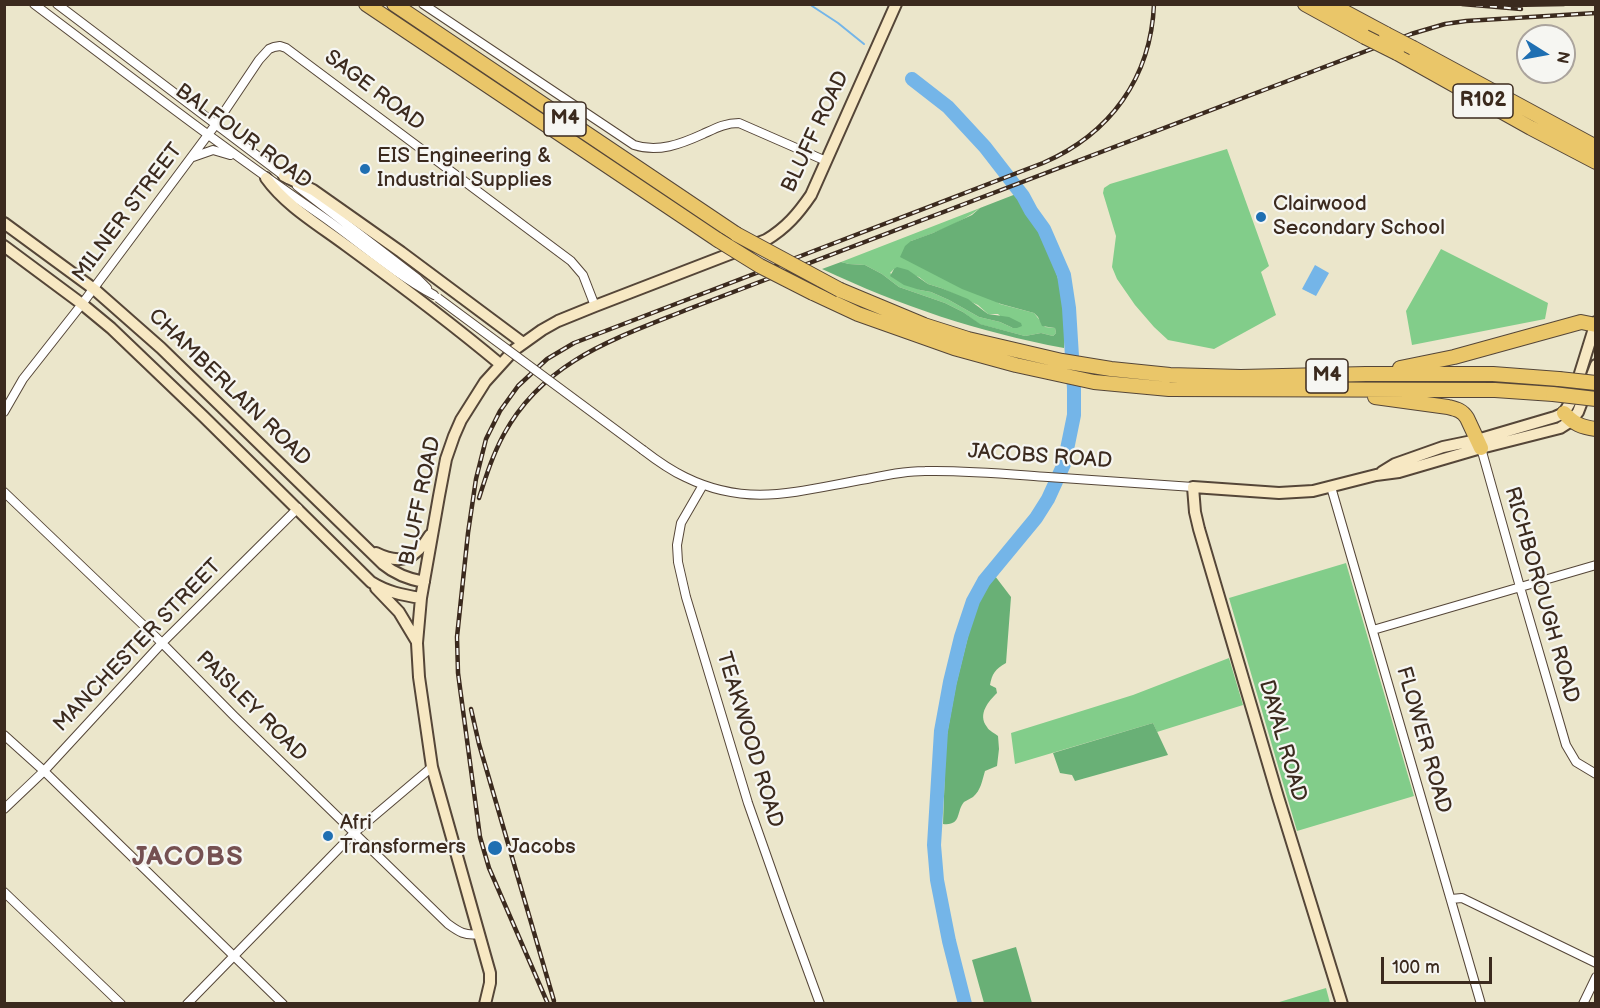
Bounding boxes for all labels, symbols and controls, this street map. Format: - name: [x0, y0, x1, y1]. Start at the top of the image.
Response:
- north arrow: [1516, 24, 1576, 84]
- street label: SAGE ROAD: [319, 45, 429, 137]
- text: N: [1552, 49, 1573, 65]
- street label: BLUFF ROAD: [777, 67, 855, 197]
- street label: BALFOUR ROAD: [170, 79, 316, 195]
- road number: R102: [1453, 84, 1513, 118]
- road number: M4: [544, 102, 586, 136]
- street label: MILNER STREET: [68, 139, 188, 287]
- place label: EIS Engineering & Industrial Supplies: [377, 144, 552, 194]
- marker: EIS Engineering & Industrial Supplies: [358, 162, 372, 176]
- place label: Clairwood Secondary School: [1273, 192, 1445, 242]
- marker: Clairwood Secondary School: [1254, 210, 1268, 224]
- street label: CHAMBERLAIN ROAD: [143, 304, 315, 472]
- road number: M4: [1306, 359, 1348, 393]
- street label: BLUFF ROAD: [395, 434, 447, 568]
- street label: JACOBS ROAD: [967, 439, 1113, 475]
- street label: RICHBOROUGH ROAD: [1498, 484, 1584, 706]
- street label: MANCHESTER STREET: [49, 554, 227, 738]
- street label: PAISLEY ROAD: [190, 646, 312, 768]
- street label: TEAKWOOD ROAD: [710, 649, 788, 831]
- street label: FLOWER ROAD: [1390, 664, 1456, 816]
- street label: DAYAL ROAD: [1253, 677, 1311, 805]
- place label: Afri Transformers: [340, 811, 466, 861]
- marker: Afri Transformers: [321, 829, 335, 843]
- place label: Jacobs: [508, 835, 576, 861]
- marker: Jacobs: [486, 839, 504, 857]
- district label: JACOBS: [132, 842, 244, 874]
- scale bar: [1384, 945, 1495, 983]
- text: 100 m: [1392, 957, 1440, 978]

